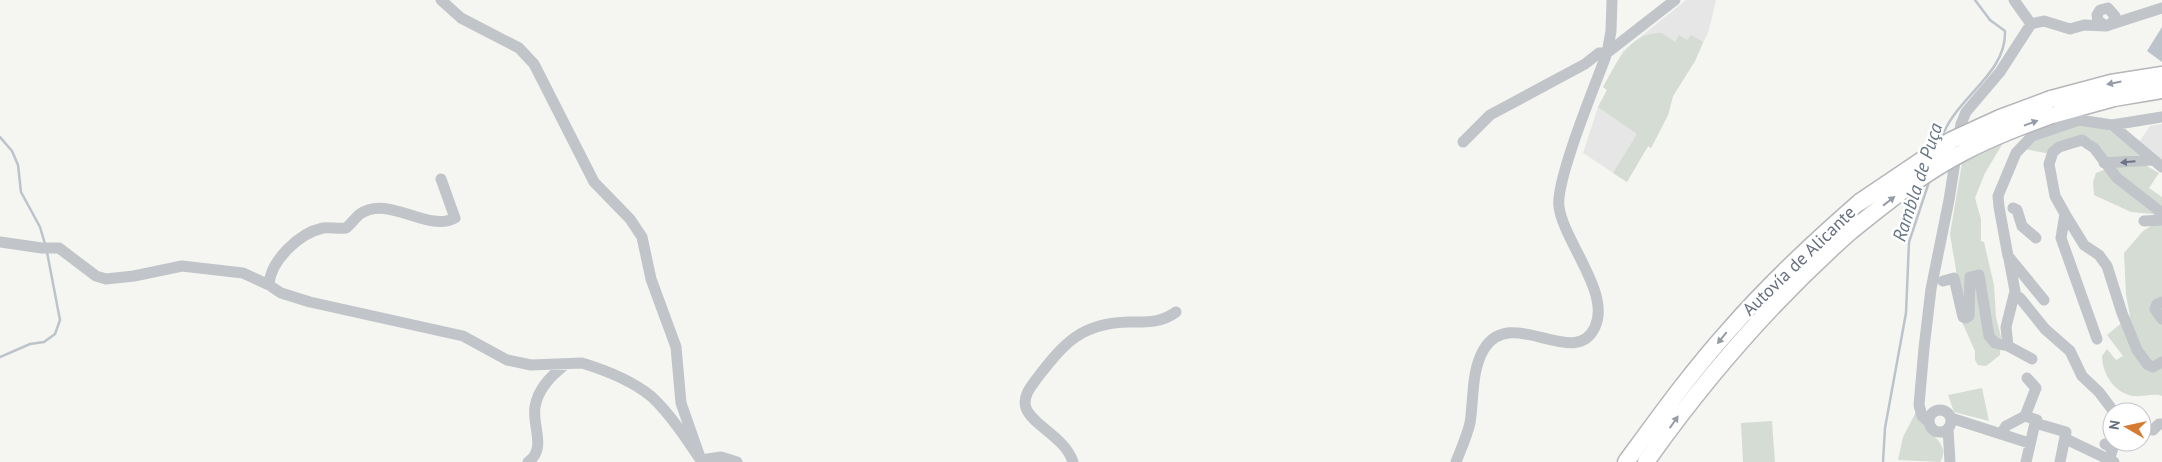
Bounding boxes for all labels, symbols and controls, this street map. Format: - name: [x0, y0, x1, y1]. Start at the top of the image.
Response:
- one-way arrow: [2106, 79, 2121, 87]
- water label: Rambla de Puça: [1887, 119, 1948, 244]
- one-way arrow: [2023, 119, 2038, 126]
- one-way arrow: [2120, 158, 2136, 166]
- one-way arrow: [1882, 195, 1895, 206]
- street label: Autovía de Alicante: [1737, 201, 1860, 320]
- one-way arrow: [1716, 331, 1728, 343]
- north arrow: [2102, 402, 2152, 452]
- one-way arrow: [1669, 415, 1679, 429]
- text: N: [2105, 419, 2124, 431]

